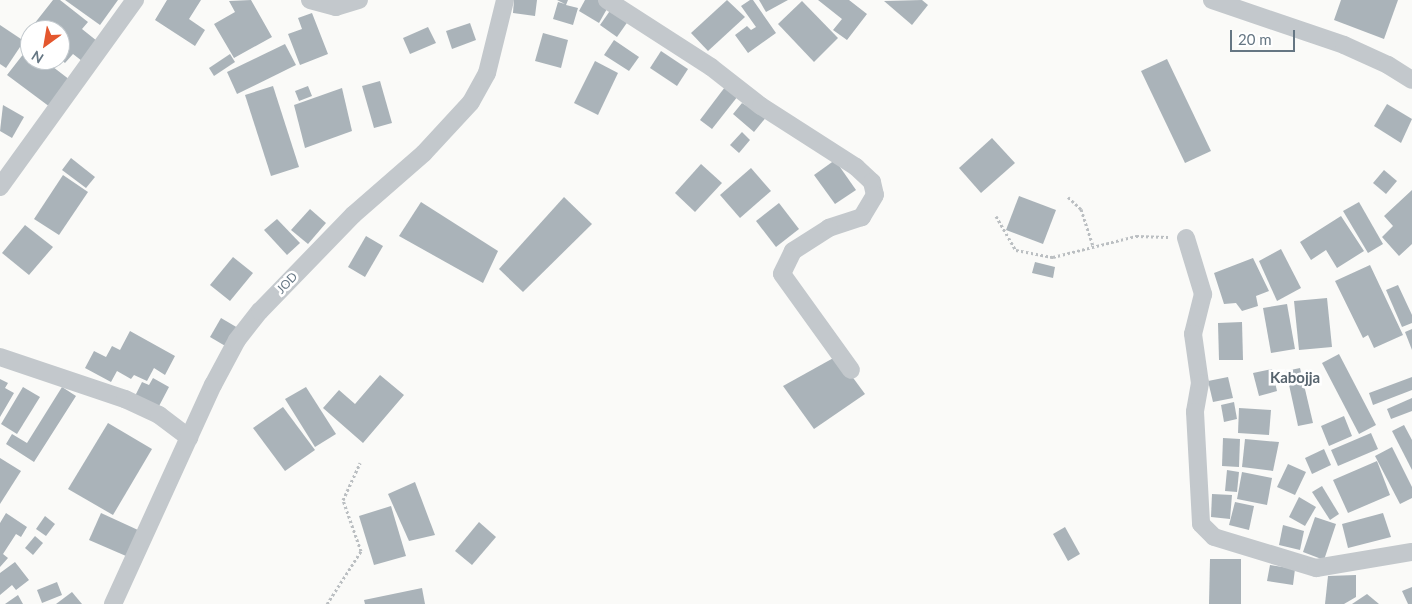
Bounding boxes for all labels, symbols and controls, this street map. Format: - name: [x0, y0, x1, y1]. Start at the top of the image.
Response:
- north arrow: [20, 20, 70, 70]
- scale bar: [1232, 20, 1297, 52]
- text: 20 m: [1238, 30, 1272, 48]
- text: N: [28, 47, 46, 67]
- street label: JOD: [274, 269, 300, 297]
- district label: Kabojja: [1270, 369, 1320, 387]

